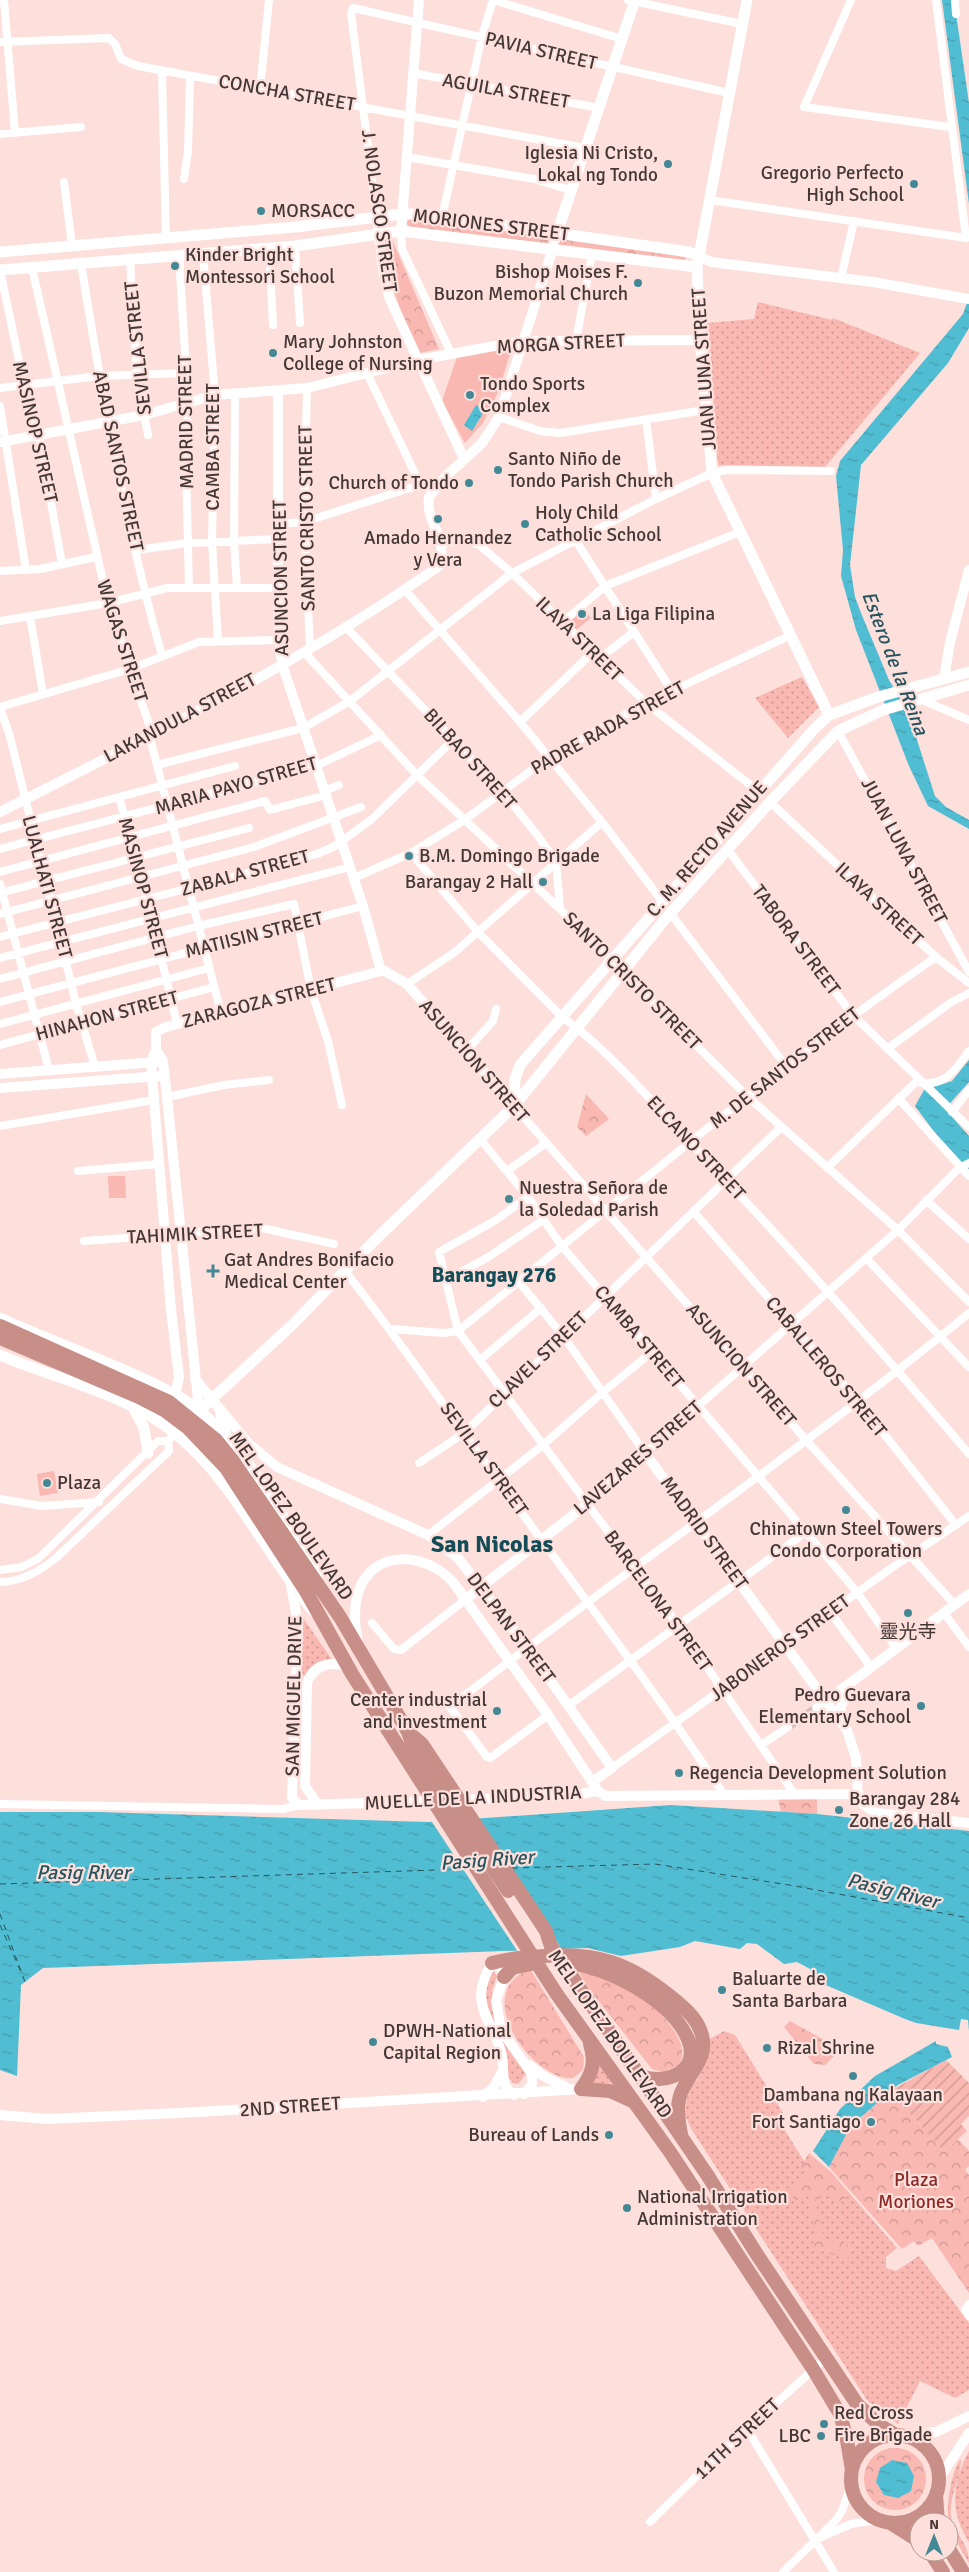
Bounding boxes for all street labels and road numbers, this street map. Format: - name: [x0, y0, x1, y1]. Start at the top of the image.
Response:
- street label: PAVIA STREET: [483, 26, 600, 76]
- street label: AGUILA STREET: [440, 68, 572, 114]
- street label: CONCHA STREET: [217, 69, 358, 117]
- street label: J. NOLASCO STREET: [356, 128, 402, 295]
- street label: MORIONES STREET: [411, 203, 571, 247]
- street label: SEVILLA STREET: [119, 279, 157, 416]
- street label: JUAN LUNA STREET: [686, 287, 722, 451]
- street label: MORGA STREET: [496, 329, 627, 359]
- street label: MADRID STREET: [173, 354, 199, 489]
- street label: MASINOP STREET: [7, 359, 63, 506]
- street label: ABAD SANTOS STREET: [87, 369, 149, 554]
- street label: CAMBA STREET: [201, 383, 225, 511]
- street label: SANTO CRISTO STREET: [293, 424, 321, 611]
- street label: ASUNCION STREET: [268, 499, 294, 656]
- street label: WAGAS STREET: [91, 577, 153, 706]
- street label: ILAYA STREET: [530, 591, 628, 687]
- street label: LAKANDULA STREET: [100, 667, 261, 768]
- street label: PADRE RADA STREET: [527, 675, 690, 780]
- street label: BILBAO STREET: [418, 703, 522, 815]
- street label: MARIA PAYO STREET: [152, 751, 320, 821]
- street label: JUAN LUNA STREET: [855, 774, 953, 929]
- street label: C. M. RECTO AVENUE: [641, 776, 773, 922]
- street label: LUALHATI STREET: [16, 813, 78, 962]
- street label: MASINOP STREET: [113, 815, 174, 962]
- street label: ZABALA STREET: [178, 844, 313, 902]
- street label: ILAYA STREET: [830, 857, 929, 951]
- street label: TABORA STREET: [747, 880, 846, 1001]
- street label: MATIISIN STREET: [183, 906, 326, 964]
- street label: SANTO CRISTO STREET: [558, 907, 707, 1056]
- street label: ZARAGOZA STREET: [180, 972, 339, 1034]
- street label: HINAHON STREET: [33, 985, 182, 1047]
- street label: ASUNCION STREET: [414, 994, 535, 1128]
- street label: M. DE SANTOS STREET: [705, 1001, 866, 1134]
- street label: ELCANO STREET: [641, 1091, 751, 1206]
- street label: TAHIMIK STREET: [126, 1218, 264, 1250]
- street label: CAMBA STREET: [589, 1280, 690, 1394]
- street label: CABALLEROS STREET: [760, 1292, 892, 1443]
- street label: ASUNCION STREET: [681, 1298, 802, 1432]
- street label: CLAVEL STREET: [483, 1306, 593, 1413]
- street label: LAVEZARES STREET: [569, 1395, 708, 1520]
- street label: SEVILLA STREET: [435, 1397, 534, 1521]
- street label: MEL LOPEZ BOULEVARD: [224, 1427, 358, 1605]
- street label: MADRID STREET: [655, 1472, 754, 1595]
- street label: BARCELONA STREET: [599, 1526, 718, 1677]
- street label: DELPAN STREET: [461, 1568, 561, 1689]
- street label: JABONEROS STREET: [705, 1589, 855, 1707]
- street label: SAN MIGUEL DRIVE: [281, 1615, 307, 1777]
- street label: MUELLE DE LA INDUSTRIA: [364, 1780, 583, 1816]
- street label: MEL LOPEZ BOULEVARD: [543, 1945, 677, 2123]
- street label: 2ND STREET: [239, 2091, 342, 2123]
- street label: 11TH STREET: [689, 2393, 785, 2485]

